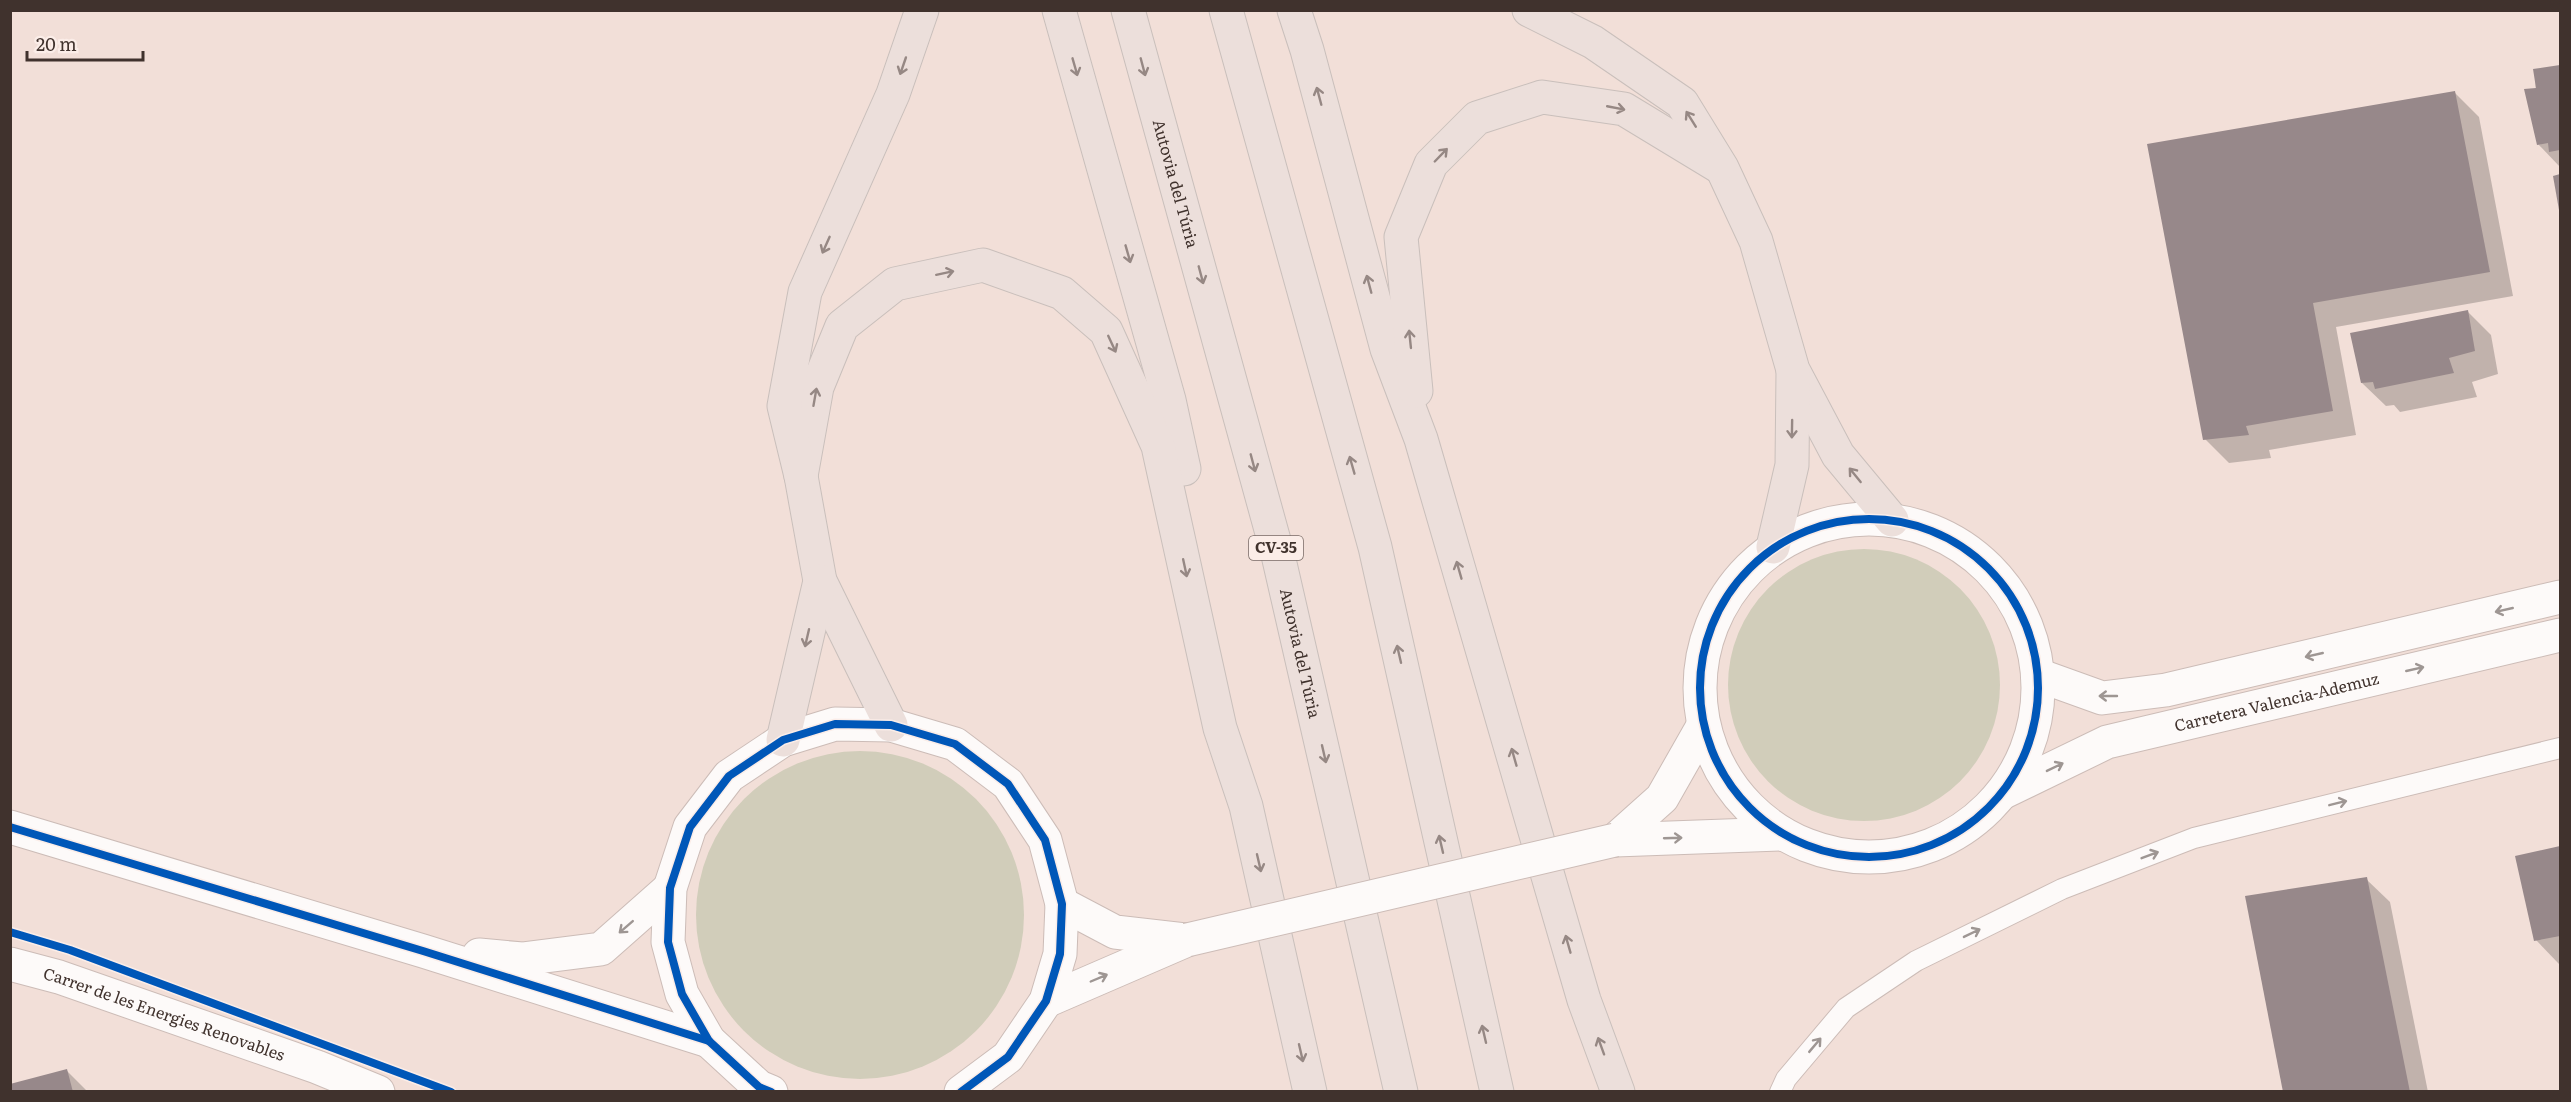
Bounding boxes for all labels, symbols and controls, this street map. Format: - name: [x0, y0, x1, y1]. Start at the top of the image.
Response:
- scale bar: [27, 24, 142, 62]
- text: 20 m: [36, 30, 77, 57]
- one-way arrow: [897, 56, 908, 75]
- one-way arrow: [1069, 57, 1081, 76]
- one-way arrow: [1138, 57, 1149, 76]
- one-way arrow: [1313, 87, 1325, 106]
- one-way arrow: [1606, 103, 1625, 114]
- one-way arrow: [1685, 111, 1697, 128]
- street label: Autovia del Túria: [1148, 116, 1206, 251]
- one-way arrow: [1433, 147, 1448, 162]
- one-way arrow: [820, 235, 831, 253]
- one-way arrow: [1123, 245, 1134, 264]
- one-way arrow: [1196, 265, 1207, 284]
- one-way arrow: [934, 267, 954, 278]
- one-way arrow: [1363, 275, 1375, 294]
- one-way arrow: [1404, 330, 1415, 350]
- one-way arrow: [1106, 335, 1118, 353]
- one-way arrow: [810, 388, 821, 408]
- one-way arrow: [1786, 418, 1798, 438]
- one-way arrow: [1248, 453, 1259, 472]
- one-way arrow: [1346, 456, 1357, 475]
- one-way arrow: [1848, 467, 1861, 483]
- road number: CV-35: [1249, 536, 1303, 560]
- one-way arrow: [1180, 558, 1191, 577]
- one-way arrow: [1453, 561, 1464, 580]
- street label: Autovia del Túria: [1275, 586, 1328, 721]
- one-way arrow: [2494, 605, 2513, 617]
- one-way arrow: [800, 628, 812, 647]
- one-way arrow: [1392, 645, 1404, 664]
- one-way arrow: [2305, 650, 2324, 662]
- one-way arrow: [2405, 663, 2424, 674]
- street label: Carretera Valencia-Ademuz: [2172, 665, 2381, 737]
- one-way arrow: [2098, 690, 2118, 702]
- one-way arrow: [1319, 744, 1330, 764]
- one-way arrow: [1508, 748, 1519, 767]
- one-way arrow: [2045, 761, 2063, 773]
- one-way arrow: [2328, 797, 2347, 809]
- one-way arrow: [1663, 832, 1683, 844]
- one-way arrow: [1435, 835, 1447, 854]
- one-way arrow: [2141, 849, 2159, 860]
- one-way arrow: [1254, 852, 1265, 872]
- one-way arrow: [619, 920, 634, 934]
- one-way arrow: [1963, 927, 1980, 939]
- one-way arrow: [1562, 935, 1573, 954]
- street label: Carrer de les Energies Renovables: [41, 960, 288, 1066]
- one-way arrow: [1090, 972, 1108, 983]
- one-way arrow: [1478, 1025, 1489, 1045]
- one-way arrow: [1595, 1037, 1606, 1056]
- one-way arrow: [1808, 1038, 1822, 1053]
- one-way arrow: [1296, 1043, 1308, 1062]

